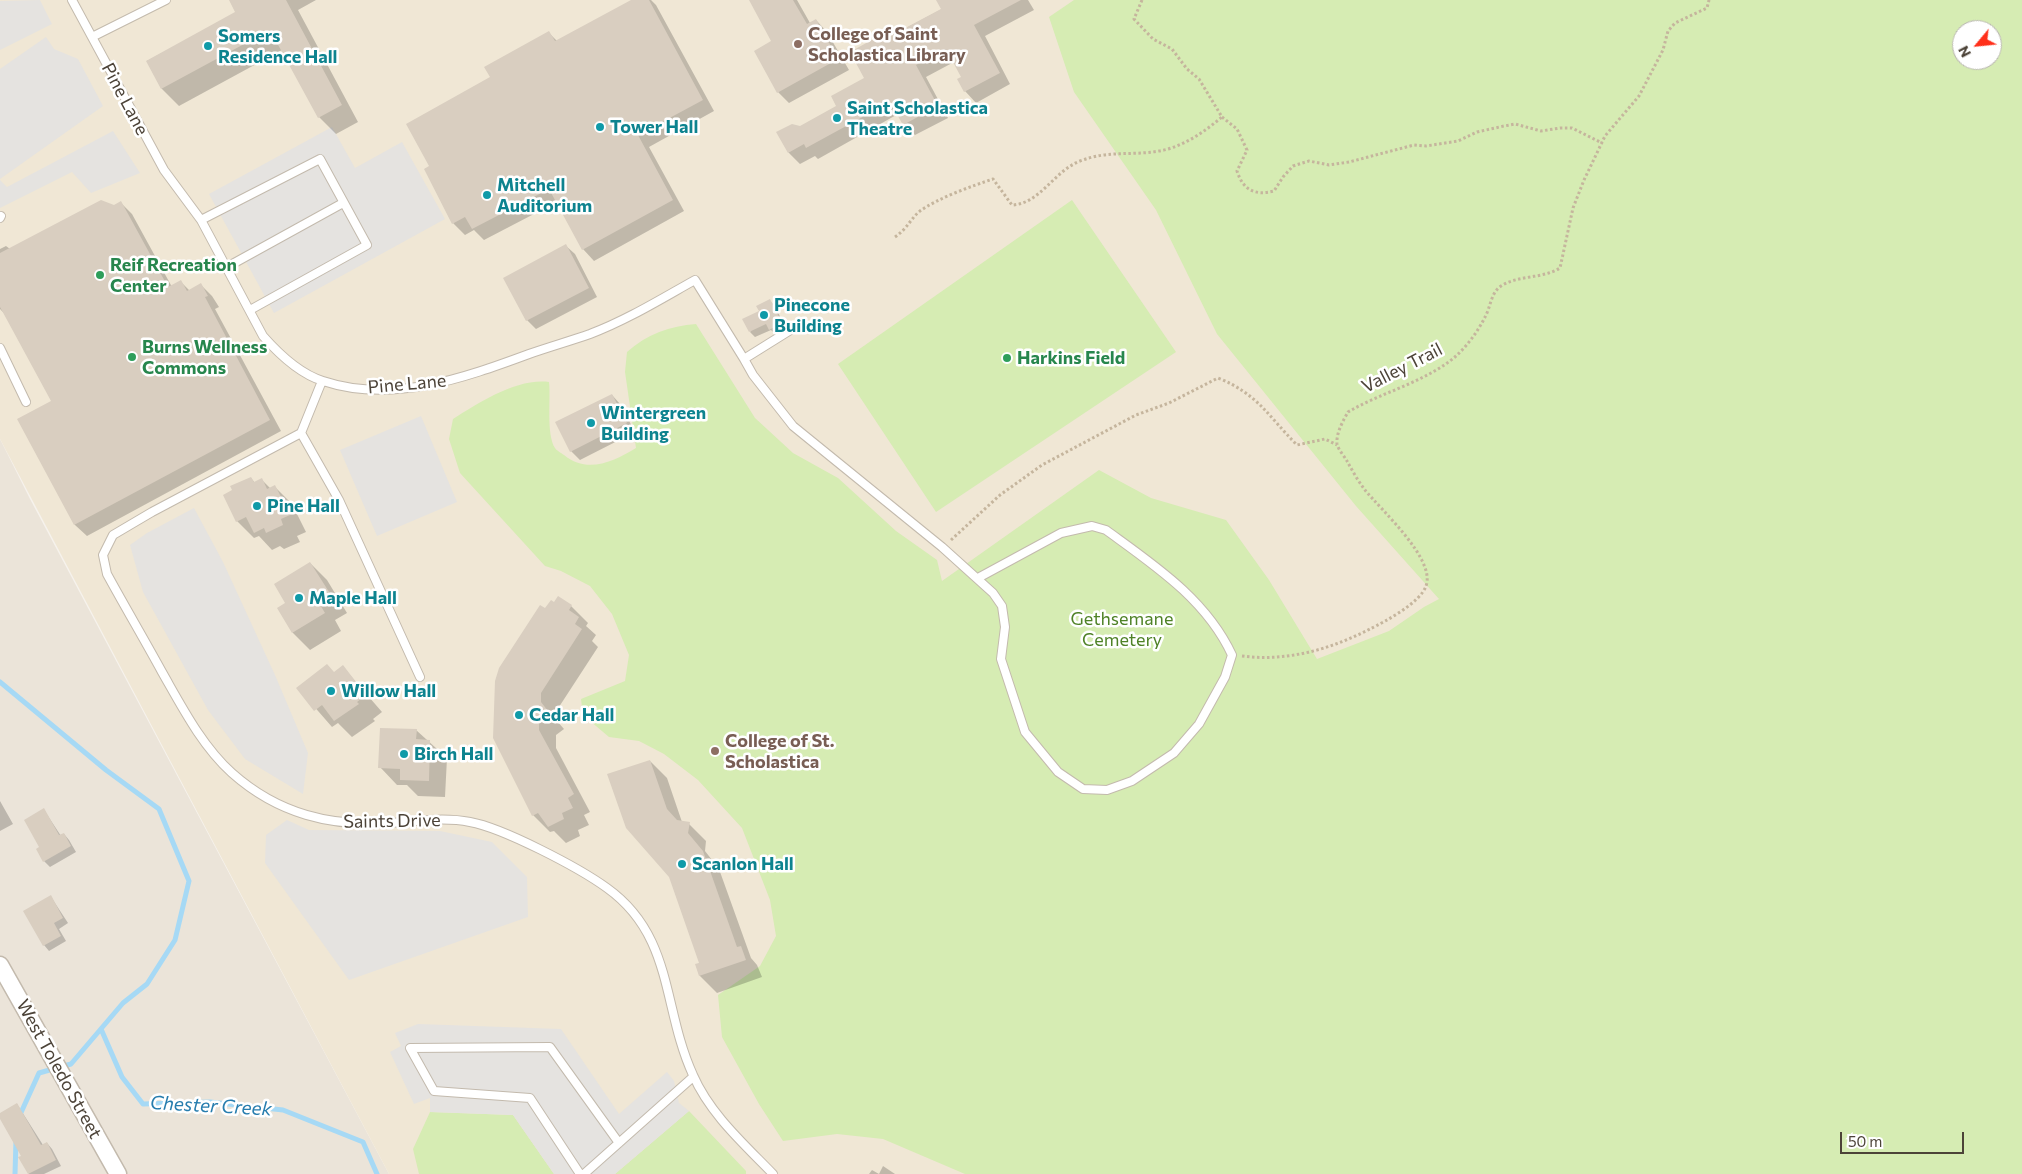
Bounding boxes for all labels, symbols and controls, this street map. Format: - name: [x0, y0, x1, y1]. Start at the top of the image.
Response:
- north arrow: [1952, 20, 2002, 70]
- place label: College of Saint Scholastica Library: [808, 23, 966, 66]
- place label: Somers Residence Hall: [218, 25, 338, 68]
- marker: College of Saint Scholastica Library: [792, 38, 804, 50]
- marker: Somers Residence Hall: [202, 40, 214, 52]
- text: N: [1954, 43, 1974, 60]
- street label: Pine Lane: [97, 59, 153, 139]
- place label: Saint Scholastica Theatre: [847, 97, 988, 140]
- marker: Saint Scholastica Theatre: [831, 112, 843, 124]
- place label: Tower Hall: [610, 116, 698, 138]
- marker: Tower Hall: [594, 121, 606, 133]
- place label: Mitchell Auditorium: [497, 174, 592, 216]
- marker: Mitchell Auditorium: [481, 189, 493, 201]
- place label: Reif Recreation Center: [110, 254, 237, 296]
- marker: Reif Recreation Center: [94, 269, 106, 281]
- place label: Pinecone Building: [774, 294, 850, 336]
- marker: Pinecone Building: [758, 309, 770, 321]
- place label: Burns Wellness Commons: [142, 336, 267, 378]
- street label: Valley Trail: [1358, 338, 1446, 398]
- place label: Harkins Field: [1017, 347, 1125, 369]
- marker: Burns Wellness Commons: [126, 351, 138, 363]
- marker: Harkins Field: [1001, 352, 1013, 364]
- street label: Pine Lane: [367, 370, 447, 398]
- place label: Wintergreen Building: [601, 402, 706, 444]
- marker: Wintergreen Building: [585, 417, 597, 429]
- place label: Pine Hall: [267, 495, 340, 517]
- marker: Pine Hall: [251, 500, 263, 512]
- place label: Maple Hall: [309, 587, 397, 609]
- marker: Maple Hall: [293, 592, 305, 604]
- park label: Gethsemane Cemetery: [1071, 608, 1173, 650]
- place label: Willow Hall: [341, 680, 436, 702]
- marker: Willow Hall: [325, 685, 337, 697]
- place label: Cedar Hall: [529, 704, 614, 726]
- marker: Cedar Hall: [513, 709, 525, 721]
- place label: College of St. Scholastica: [725, 730, 834, 772]
- place label: Birch Hall: [414, 743, 493, 765]
- marker: College of St. Scholastica: [709, 745, 721, 757]
- marker: Birch Hall: [398, 748, 410, 760]
- street label: Saints Drive: [343, 809, 441, 833]
- place label: Scanlon Hall: [692, 853, 794, 875]
- marker: Scanlon Hall: [676, 858, 688, 870]
- street label: West Toledo Street: [12, 996, 106, 1142]
- water label: Chester Creek: [149, 1091, 273, 1121]
- scale bar: [1842, 1122, 1966, 1154]
- text: 50 m: [1848, 1132, 1882, 1150]

